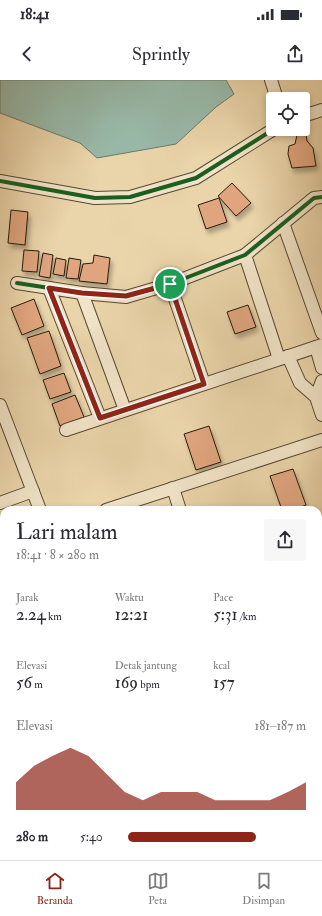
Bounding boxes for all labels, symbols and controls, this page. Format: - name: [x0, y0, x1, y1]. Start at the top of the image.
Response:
- text: 18:41: [20, 5, 50, 24]
- icon: back: [16, 43, 38, 65]
- text: Sprintly: [132, 43, 190, 66]
- icon: share: [284, 43, 306, 65]
- map controls: [266, 92, 310, 136]
- button: locate: [266, 92, 310, 136]
- pin: [153, 267, 187, 301]
- icon: arrive: [159, 273, 181, 295]
- text: Lari malam: [16, 518, 118, 546]
- button: share: [264, 519, 306, 561]
- text: 18:41 · 8 × 280 m: [16, 547, 99, 563]
- text: Jarak: [16, 591, 39, 604]
- text: Waktu: [115, 591, 144, 604]
- text: Pace: [213, 591, 233, 604]
- text: 2.24: [16, 604, 46, 625]
- text: 12:21: [115, 604, 148, 625]
- text: 5:31: [213, 604, 238, 625]
- text: km: [46, 610, 62, 623]
- text: /km: [238, 610, 257, 623]
- text: Elevasi: [16, 659, 47, 672]
- text: Detak jantung: [115, 659, 177, 672]
- text: kcal: [213, 659, 230, 672]
- text: 56: [16, 672, 32, 693]
- text: 169: [115, 672, 138, 693]
- text: 157: [213, 672, 235, 693]
- text: m: [32, 678, 43, 691]
- text: bpm: [138, 678, 160, 691]
- text: Elevasi: [16, 718, 53, 734]
- text: 181–187 m: [255, 718, 306, 734]
- text: 280 m: [16, 829, 48, 845]
- text: 5:40: [80, 829, 103, 845]
- tab: Beranda: [37, 870, 73, 907]
- tab: Peta: [147, 870, 169, 907]
- tab: Disimpan: [242, 870, 285, 907]

